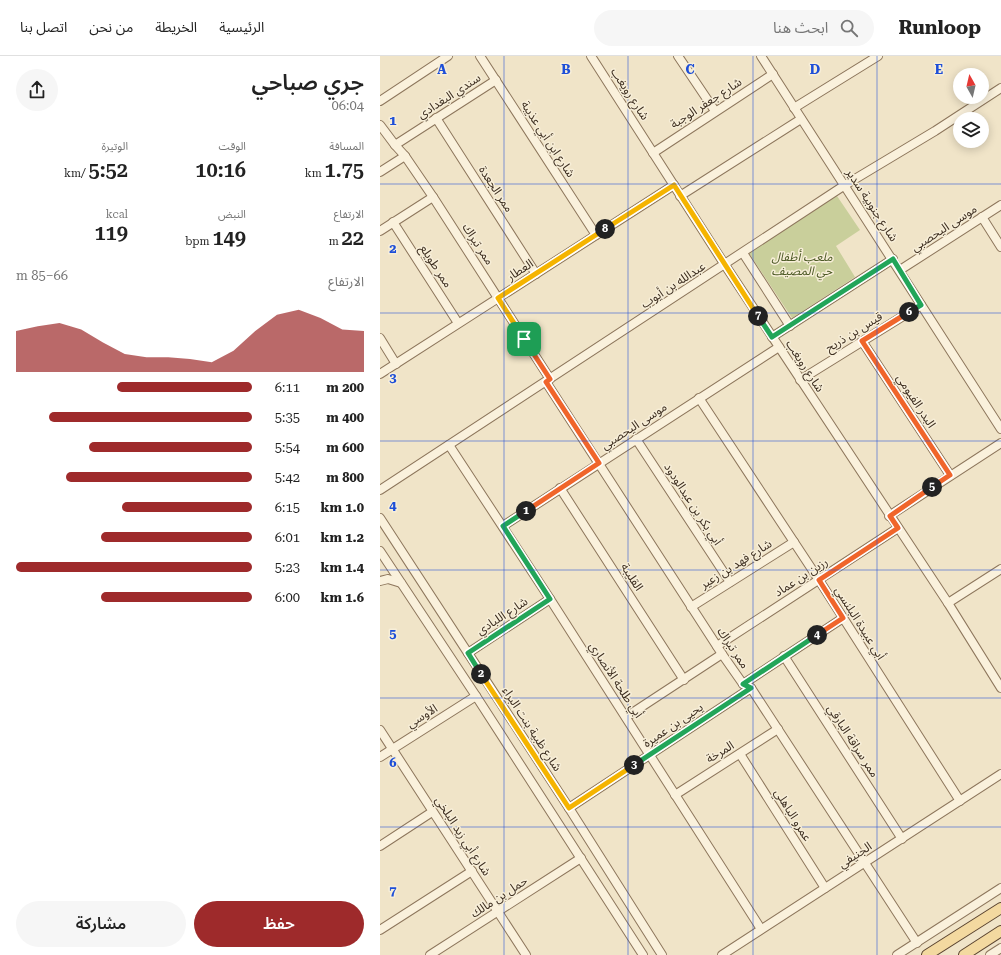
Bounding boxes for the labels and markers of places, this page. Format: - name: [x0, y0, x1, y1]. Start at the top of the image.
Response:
- pin: 8: [595, 219, 615, 239]
- pin: 6: [899, 302, 919, 322]
- pin: 7: [748, 306, 768, 326]
- pin: [507, 322, 541, 356]
- pin: 5: [922, 477, 942, 497]
- pin: 1: [516, 501, 536, 521]
- pin: 4: [807, 625, 827, 645]
- pin: 2: [471, 664, 491, 684]
- pin: 3: [624, 755, 644, 775]

